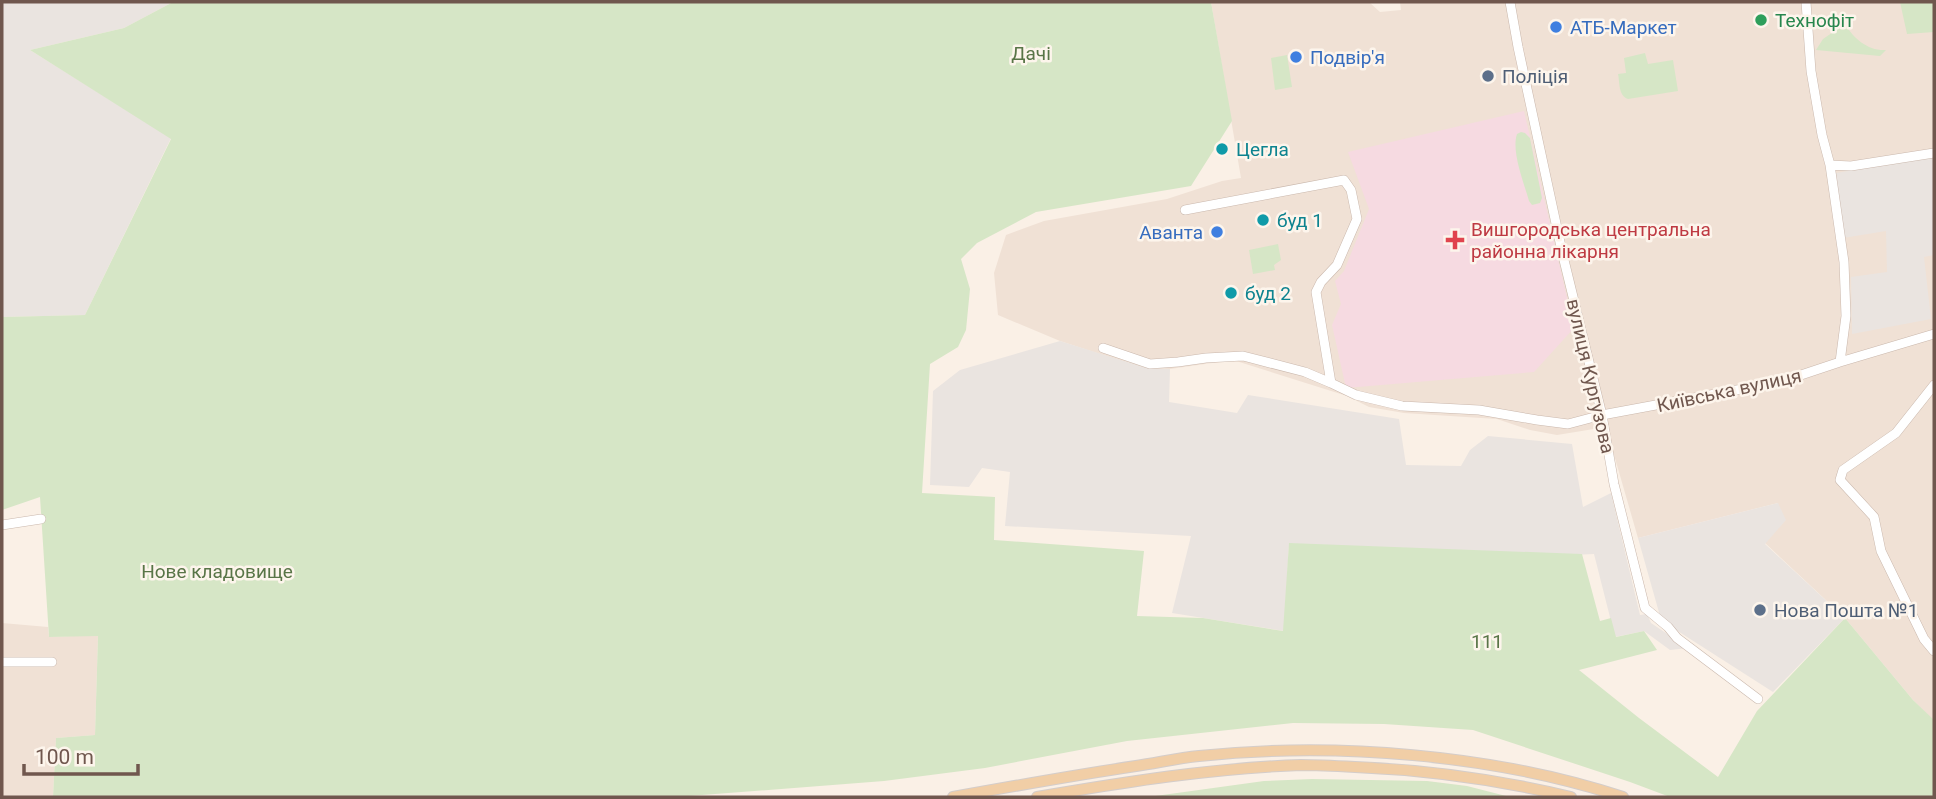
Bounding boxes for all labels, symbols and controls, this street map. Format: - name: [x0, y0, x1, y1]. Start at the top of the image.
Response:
- place label: Технофіт: [1775, 9, 1854, 32]
- marker: Технофіт: [1753, 12, 1769, 28]
- place label: АТБ-Маркет: [1570, 16, 1677, 39]
- marker: АТБ-Маркет: [1548, 19, 1564, 35]
- park label: Дачі: [1011, 42, 1051, 65]
- place label: Подвір'я: [1310, 46, 1385, 69]
- marker: Подвір'я: [1288, 49, 1304, 65]
- place label: Поліція: [1502, 65, 1568, 88]
- marker: Поліція: [1480, 68, 1496, 84]
- place label: Цегла: [1236, 138, 1289, 161]
- marker: Цегла: [1214, 141, 1230, 157]
- place label: буд 1: [1277, 209, 1323, 232]
- marker: буд 1: [1255, 212, 1271, 228]
- place label: Вишгородська центральна районна лікарня: [1471, 218, 1711, 263]
- place label: Аванта: [1139, 221, 1203, 244]
- marker: Аванта: [1209, 224, 1225, 240]
- marker: Вишгородська центральна районна лікарня: [1445, 230, 1465, 250]
- place label: буд 2: [1245, 282, 1291, 305]
- marker: буд 2: [1223, 285, 1239, 301]
- street label: вулиця Кургузова: [1562, 297, 1619, 456]
- street label: Київська вулиця: [1655, 364, 1804, 417]
- park label: Нове кладовище: [141, 560, 293, 583]
- place label: Нова Пошта №1: [1774, 599, 1918, 622]
- marker: Нова Пошта №1: [1752, 602, 1768, 618]
- park label: 111: [1471, 630, 1503, 653]
- scale bar: [24, 732, 138, 776]
- text: 100 m: [35, 745, 94, 769]

